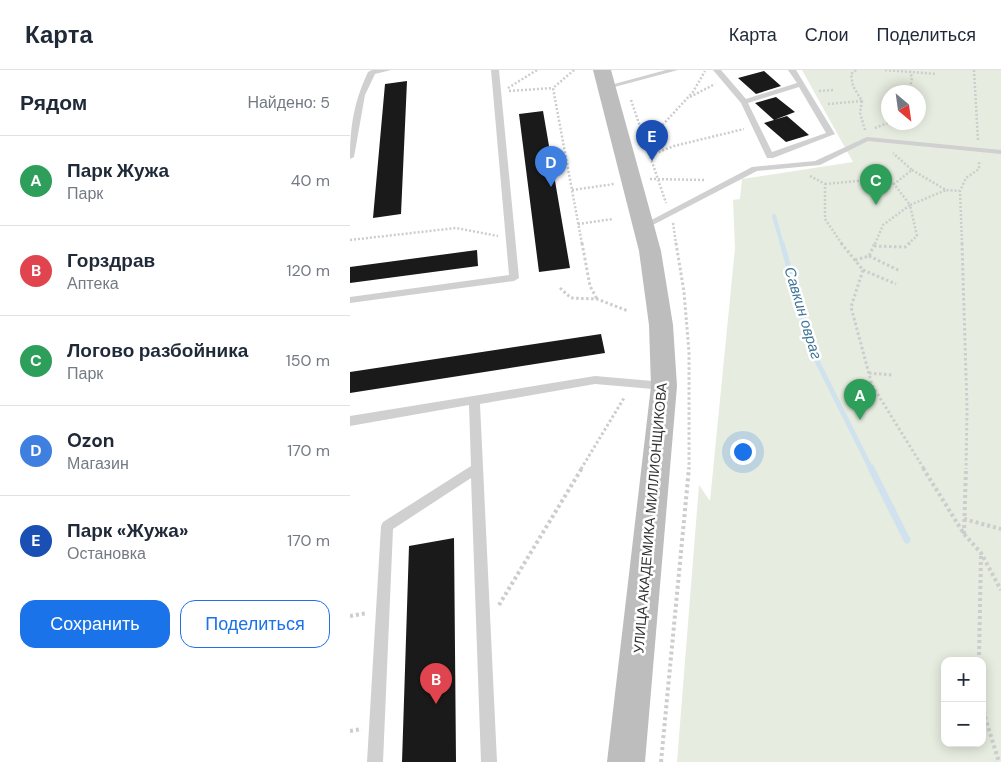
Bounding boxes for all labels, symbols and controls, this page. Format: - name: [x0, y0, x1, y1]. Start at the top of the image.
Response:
- text: Карта: [25, 19, 93, 50]
- text: Карта: [729, 23, 777, 47]
- text: Слои: [805, 23, 849, 47]
- text: Поделиться: [877, 23, 976, 47]
- north arrow: [881, 85, 926, 130]
- text: Рядом: [20, 89, 87, 117]
- text: Найдено: 5: [247, 92, 330, 113]
- pin: E: [636, 120, 668, 161]
- pin: D: [535, 146, 567, 187]
- text: Парк Жужа: [67, 158, 169, 183]
- pin: C: [860, 164, 892, 205]
- text: A: [30, 170, 42, 191]
- text: 40 m: [291, 170, 330, 191]
- text: Парк: [67, 183, 103, 204]
- text: Горздрав: [67, 248, 155, 273]
- text: B: [31, 260, 41, 281]
- text: 120 m: [286, 260, 330, 281]
- water label: Савкин овраг: [779, 264, 827, 362]
- text: Аптека: [67, 273, 119, 294]
- text: Логово разбойника: [67, 338, 248, 363]
- text: C: [30, 350, 42, 371]
- text: 150 m: [286, 350, 330, 371]
- text: Парк: [67, 363, 103, 384]
- pin: A: [844, 379, 876, 420]
- street label: УЛИЦА АКАДЕМИКА МИЛЛИОНЩИКОВА: [629, 381, 671, 654]
- text: Ozon: [67, 428, 115, 453]
- your location: [730, 439, 756, 465]
- text: D: [30, 440, 42, 461]
- text: 170 m: [287, 440, 330, 461]
- text: Магазин: [67, 453, 129, 474]
- text: Парк «Жужа»: [67, 518, 189, 543]
- text: E: [31, 530, 41, 551]
- text: 170 m: [287, 530, 330, 551]
- text: Остановка: [67, 543, 146, 564]
- button: Сохранить: [20, 600, 170, 648]
- button: Поделиться: [180, 600, 330, 648]
- map controls: [941, 657, 986, 747]
- button: +: [941, 657, 986, 702]
- pin: B: [420, 663, 452, 704]
- button: −: [941, 702, 986, 747]

